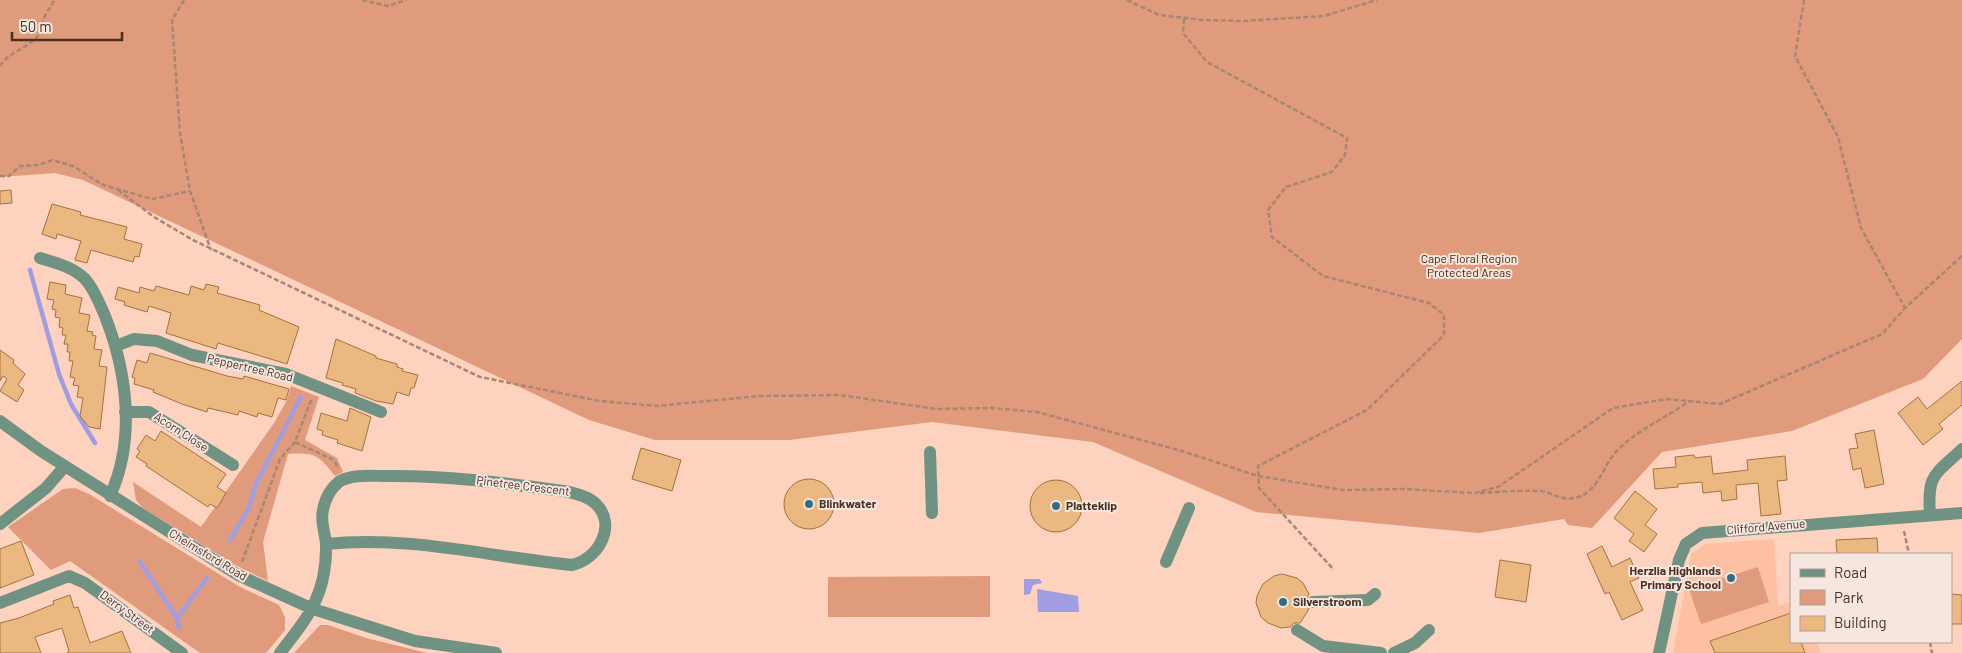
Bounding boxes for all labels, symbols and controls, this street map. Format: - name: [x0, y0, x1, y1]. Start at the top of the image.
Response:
- scale bar: [12, 10, 122, 42]
- text: 50 m: [20, 17, 52, 35]
- park label: Cape Floral Region Protected Areas: [1421, 251, 1517, 279]
- street label: Peppertree Road: [206, 350, 295, 384]
- street label: Acorn Close: [152, 408, 211, 454]
- street label: Pinetree Crescent: [476, 472, 571, 498]
- place label: Blinkwater: [819, 496, 877, 510]
- marker: Blinkwater: [803, 498, 815, 510]
- place label: Platteklip: [1066, 498, 1117, 512]
- marker: Platteklip: [1050, 500, 1062, 512]
- street label: Clifford Avenue: [1726, 516, 1806, 536]
- street label: Chelmsford Road: [167, 525, 250, 583]
- legend: [1790, 553, 1952, 643]
- place label: Herzlia Highlands Primary School: [1630, 563, 1721, 591]
- text: Road: [1834, 563, 1867, 581]
- marker: Herzlia Highlands Primary School: [1725, 572, 1737, 584]
- street label: Derry Street: [98, 587, 157, 636]
- text: Park: [1834, 588, 1864, 606]
- place label: Silverstroom: [1293, 594, 1361, 608]
- marker: Silverstroom: [1277, 596, 1289, 608]
- text: Building: [1834, 613, 1887, 631]

